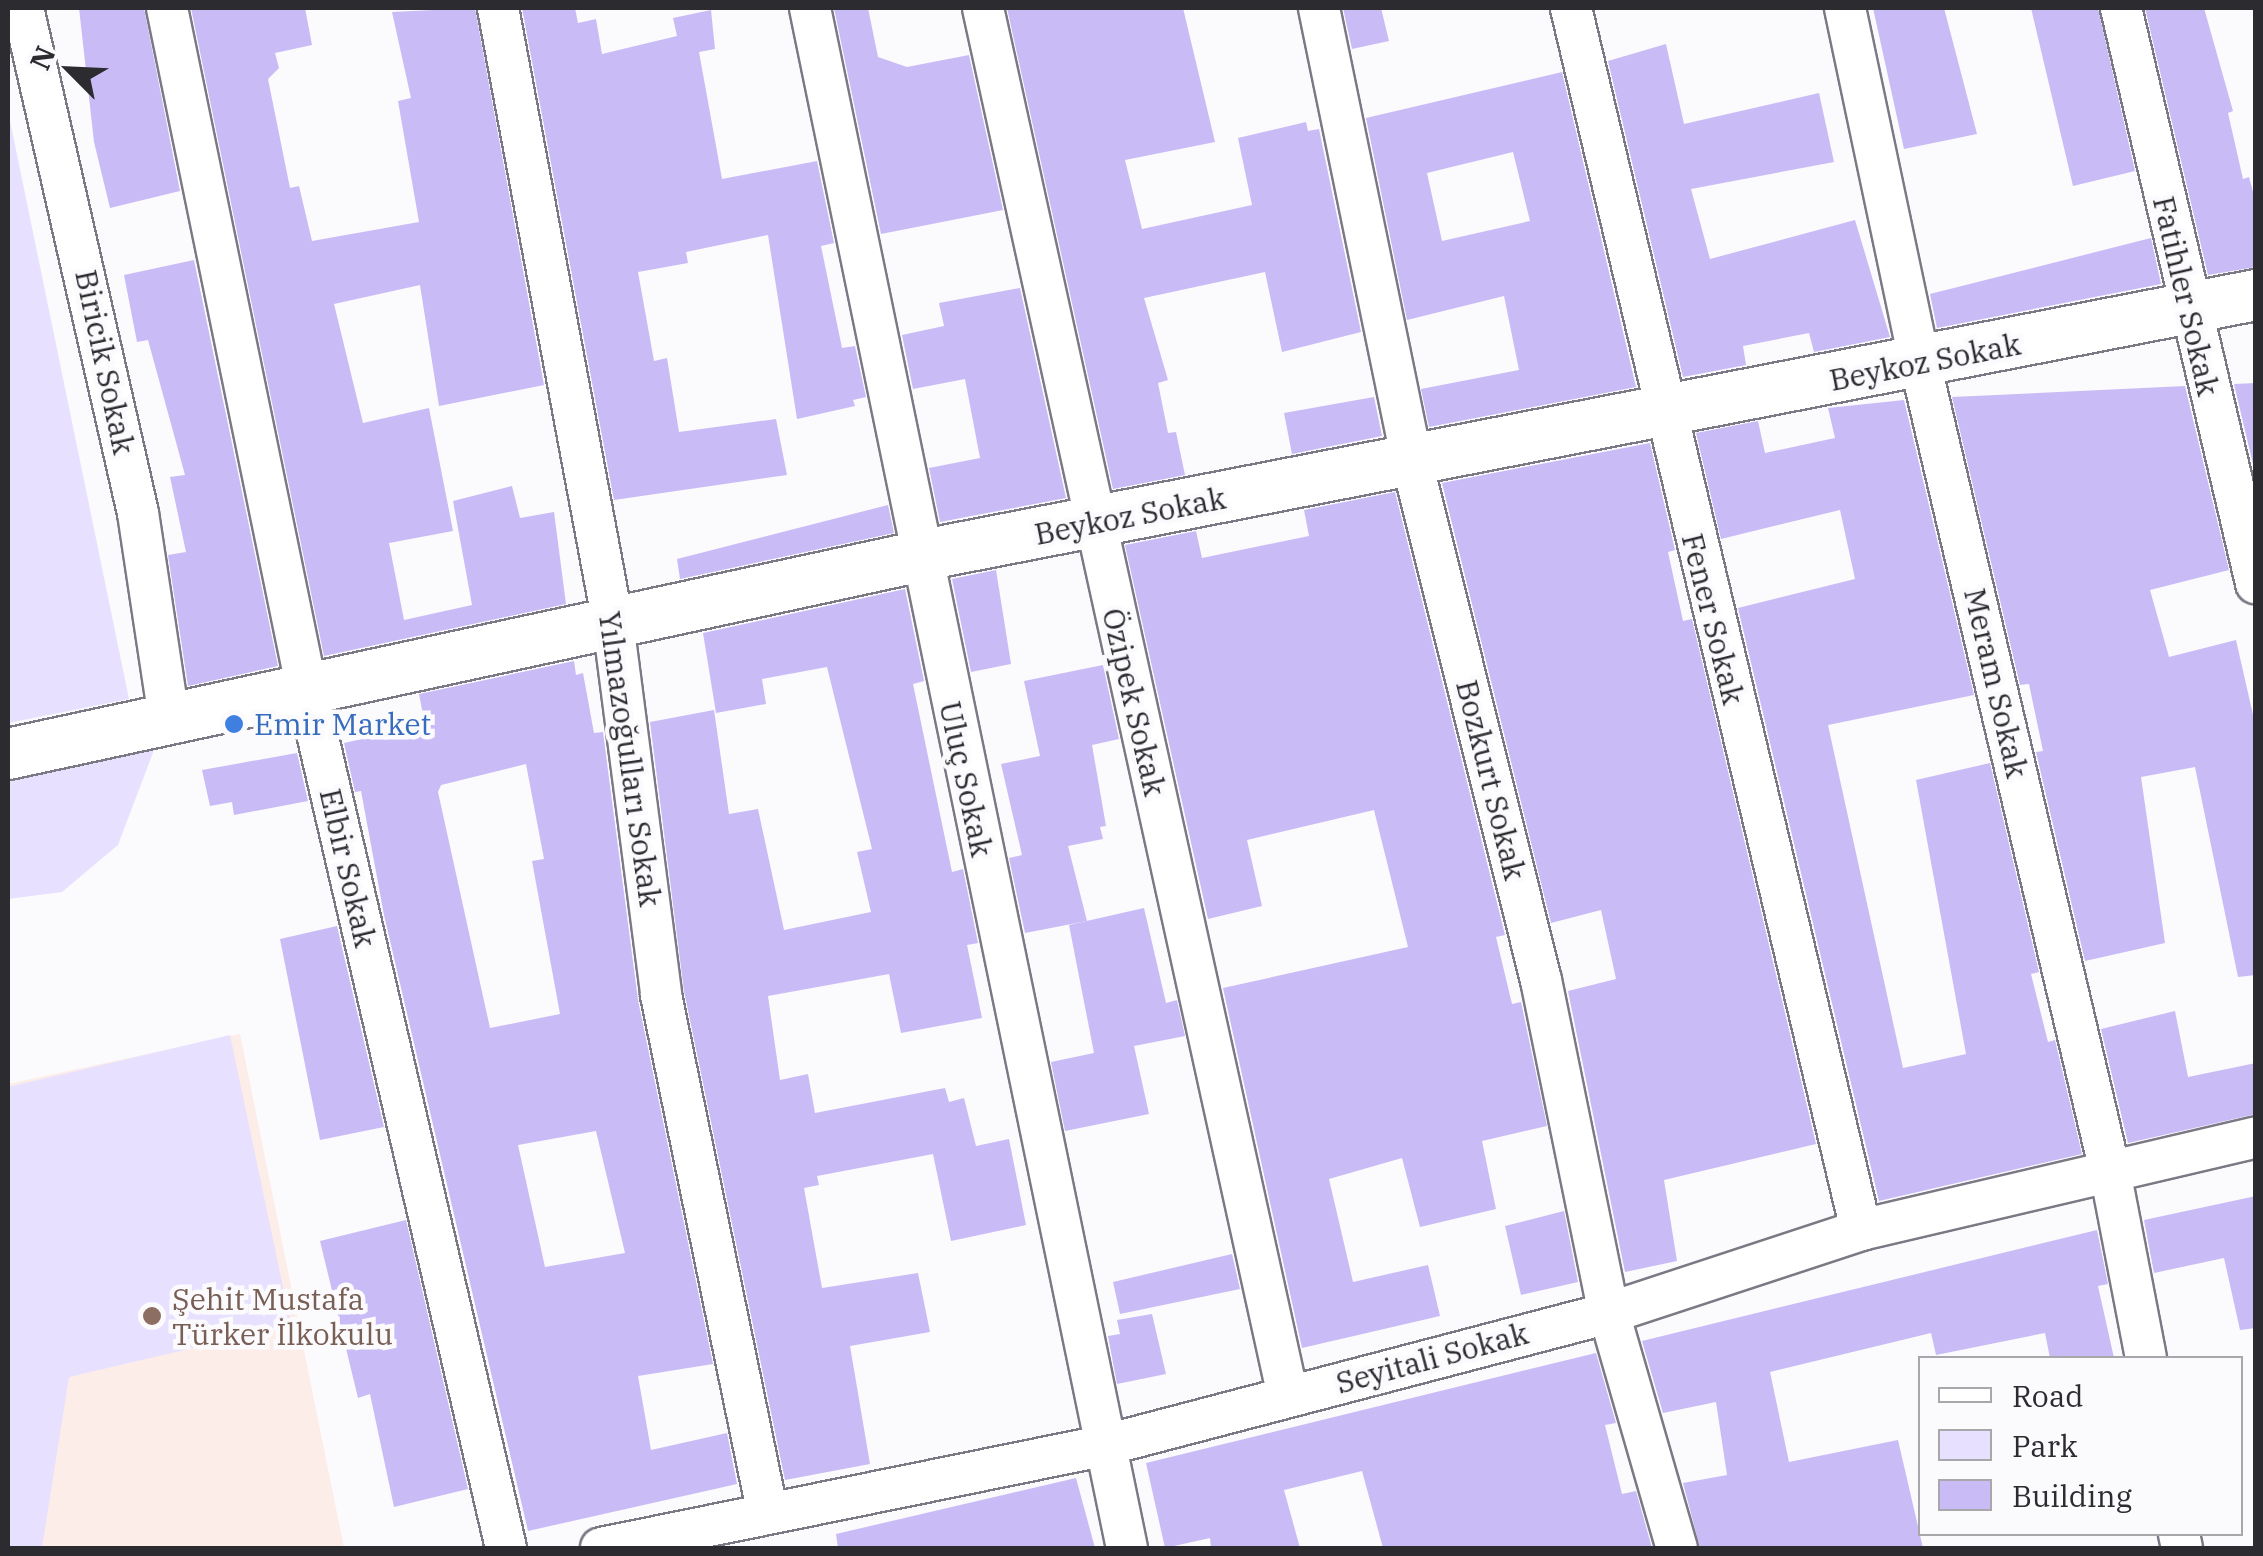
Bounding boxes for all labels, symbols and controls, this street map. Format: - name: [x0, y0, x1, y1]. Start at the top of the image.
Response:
- north arrow: [20, 20, 120, 120]
- text: N: [21, 40, 64, 75]
- street label: Fatihler Sokak: [2146, 193, 2226, 399]
- street label: Biricik Sokak: [68, 266, 142, 458]
- street label: Beykoz Sokak: [1826, 326, 2024, 398]
- street label: Beykoz Sokak: [1031, 480, 1229, 552]
- street label: Fener Sokak: [1674, 530, 1752, 708]
- street label: Meram Sokak: [1957, 585, 2035, 781]
- street label: Özipek Sokak: [1095, 605, 1173, 799]
- street label: Yılmazoğulları Sokak: [591, 609, 669, 909]
- street label: Bozkurt Sokak: [1449, 676, 1533, 884]
- street label: Uluç Sokak: [932, 698, 1000, 860]
- place label: Emir Market: [254, 706, 431, 742]
- marker: Emir Market: [223, 713, 245, 735]
- street label: Elbir Sokak: [312, 785, 384, 951]
- place label: Şehit Mustafa Türker İlkokulu: [172, 1281, 393, 1352]
- marker: Şehit Mustafa Türker İlkokulu: [141, 1305, 163, 1327]
- street label: Seyitali Sokak: [1332, 1315, 1532, 1401]
- legend: [1918, 1356, 2243, 1536]
- text: Road: [2012, 1376, 2084, 1415]
- text: Park: [2012, 1426, 2078, 1465]
- text: Building: [2012, 1476, 2132, 1515]

